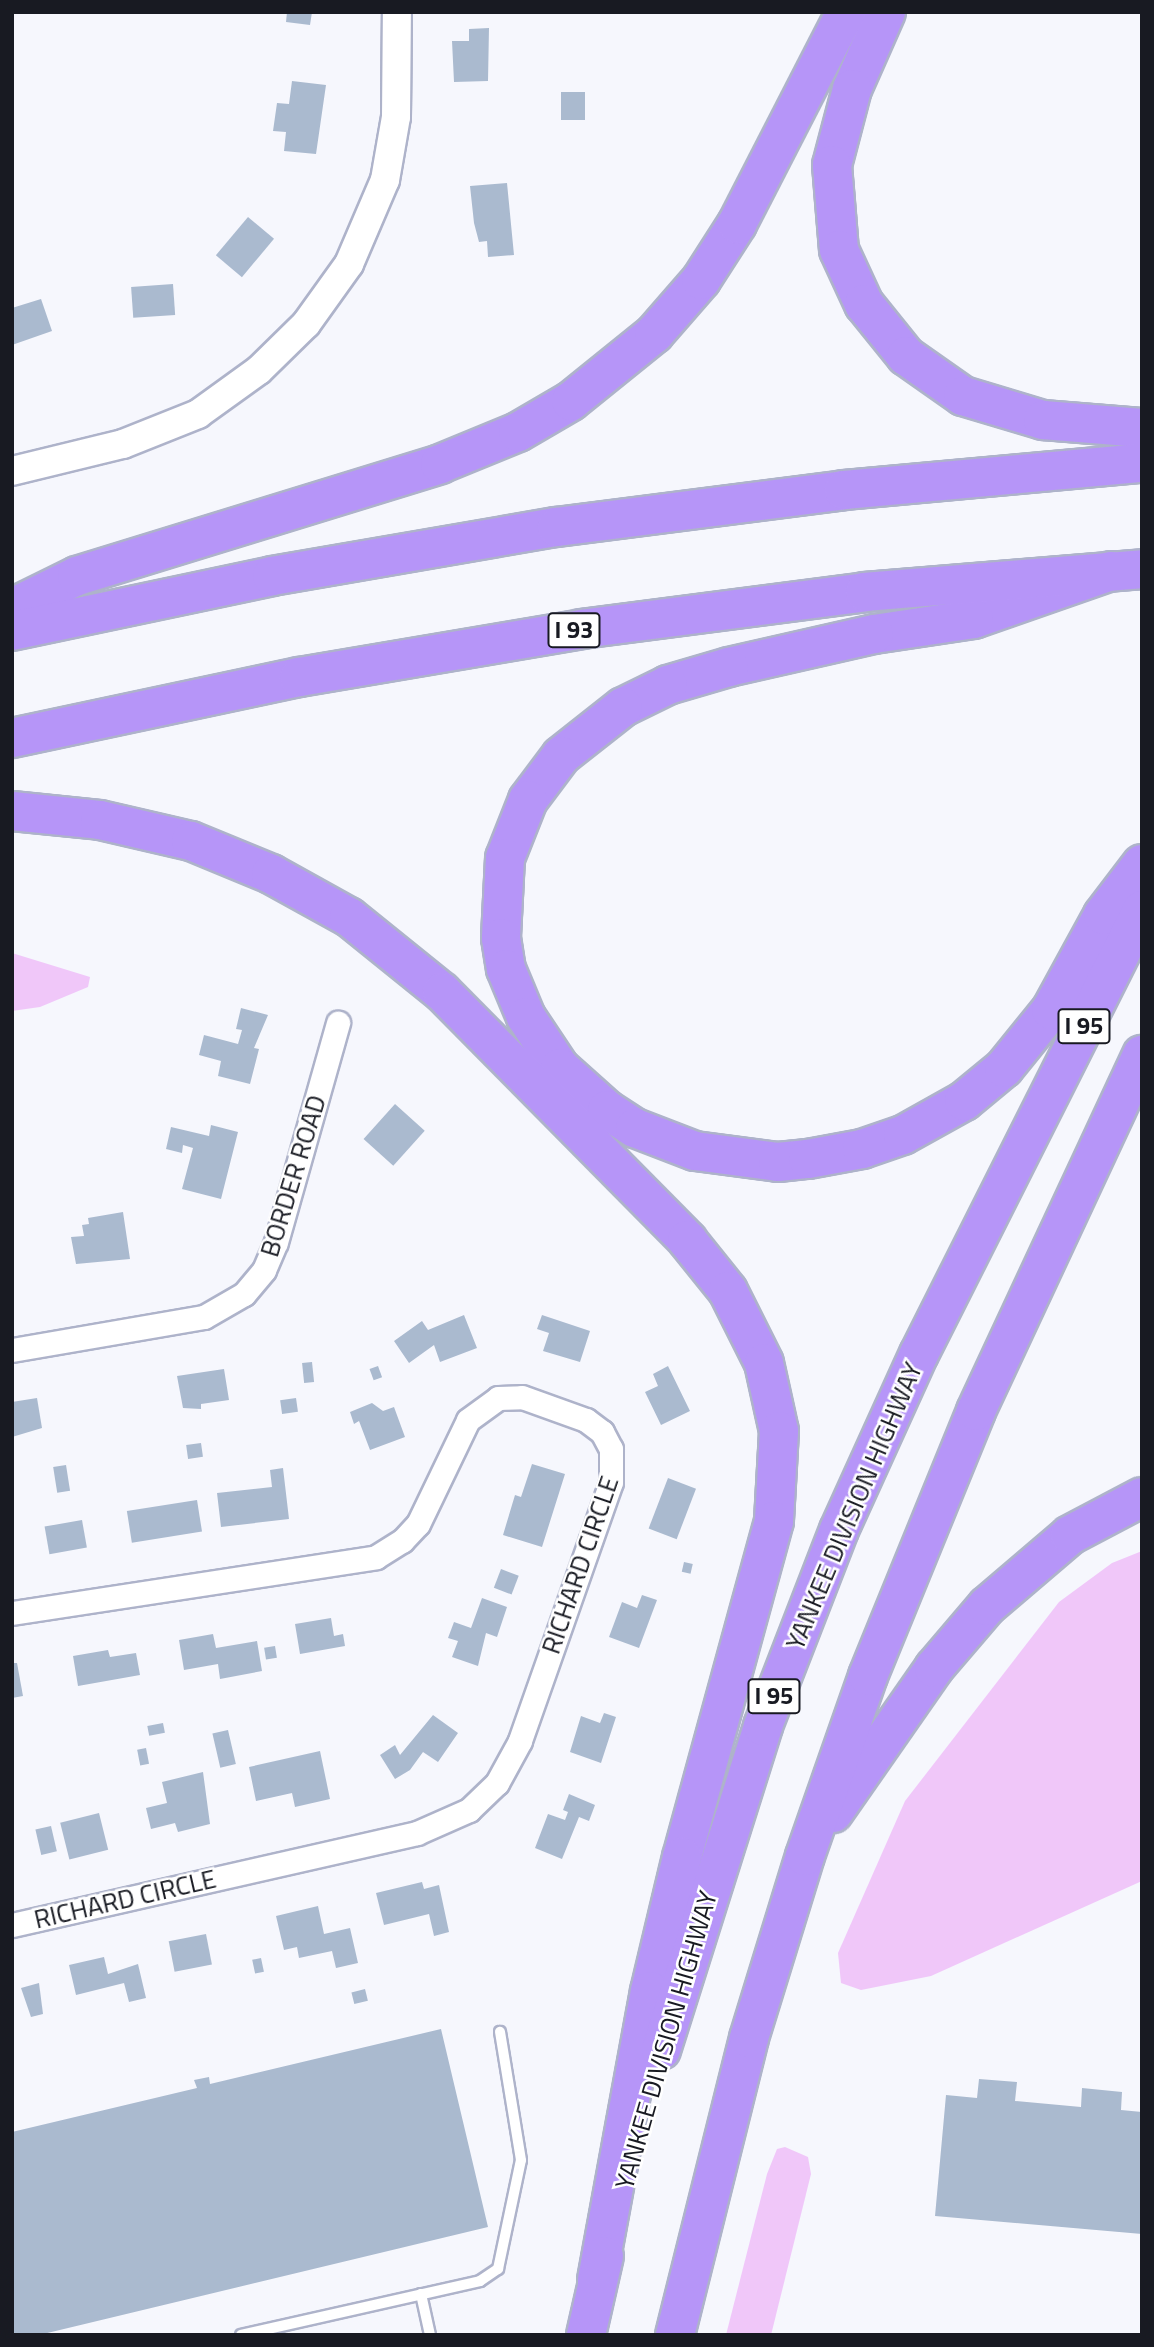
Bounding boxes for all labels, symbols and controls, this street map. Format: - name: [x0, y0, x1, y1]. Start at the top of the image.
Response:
- road number: I 93: [546, 610, 602, 650]
- road number: I 95: [1056, 1006, 1112, 1046]
- street label: BORDER ROAD: [254, 1091, 332, 1261]
- street label: YANKEE DIVISION HIGHWAY: [779, 1358, 929, 1654]
- street label: RICHARD CIRCLE: [535, 1472, 625, 1658]
- road number: I 95: [746, 1676, 802, 1716]
- street label: RICHARD CIRCLE: [31, 1863, 219, 1935]
- street label: YANKEE DIVISION HIGHWAY: [608, 1887, 724, 2193]

